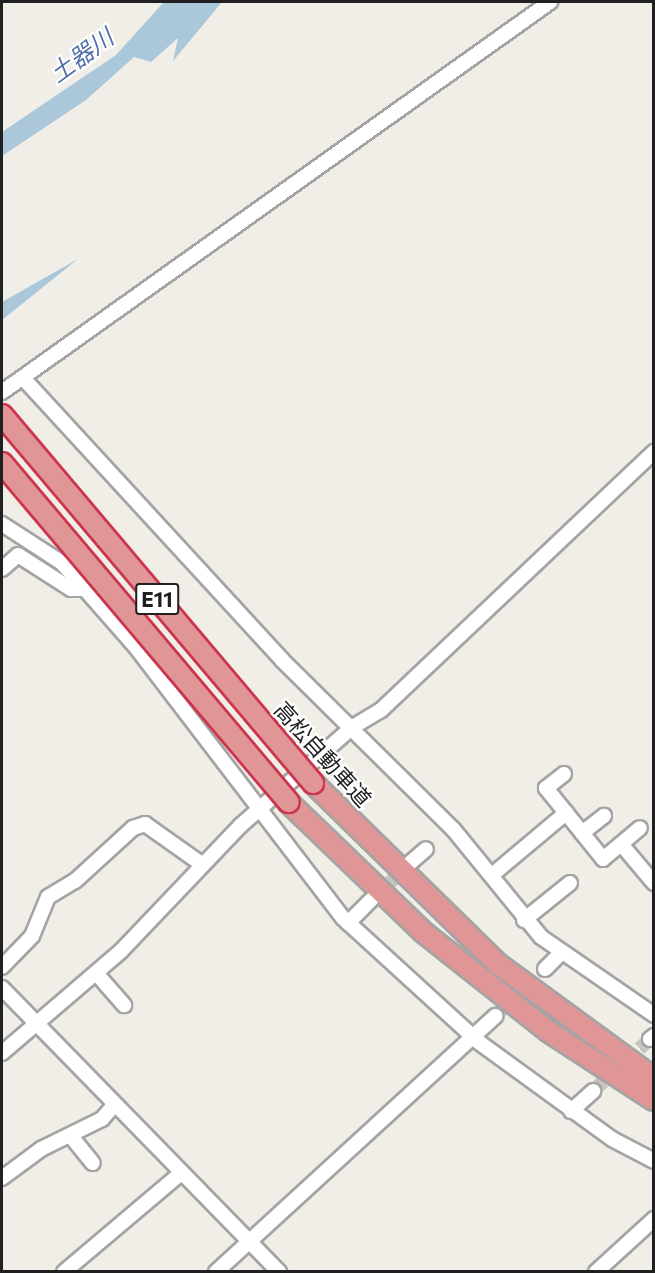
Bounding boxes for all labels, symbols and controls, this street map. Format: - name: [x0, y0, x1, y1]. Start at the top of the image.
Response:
- water label: 土器川: [43, 22, 119, 88]
- road number: E11: [134, 581, 180, 617]
- street label: 高松自動車道: [269, 696, 377, 812]

